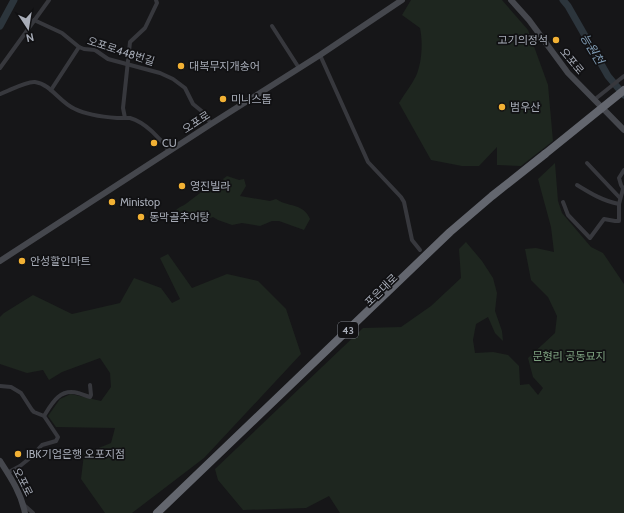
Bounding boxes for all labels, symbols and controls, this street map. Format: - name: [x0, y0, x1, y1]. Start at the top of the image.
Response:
- north arrow: [8, 8, 48, 48]
- text: N: [25, 30, 35, 45]
- water label: 능원천: [577, 31, 608, 68]
- place label: 고기의정석: [497, 33, 548, 47]
- street label: 오포로448번길: [86, 34, 156, 68]
- marker: 고기의정석: [551, 35, 561, 45]
- street label: 오포로: [557, 45, 587, 77]
- place label: 대복무지개송어: [189, 59, 260, 73]
- marker: 대복무지개송어: [176, 61, 186, 71]
- place label: 미니스톱: [231, 92, 271, 106]
- marker: 미니스톱: [218, 94, 228, 104]
- place label: 범우산: [510, 100, 540, 114]
- marker: 범우산: [497, 102, 507, 112]
- street label: 오포로: [179, 108, 213, 136]
- place label: CU: [162, 136, 177, 150]
- marker: CU: [149, 138, 159, 148]
- place label: 영진빌라: [190, 179, 230, 193]
- marker: 영진빌라: [177, 181, 187, 191]
- place label: Ministop: [120, 195, 160, 209]
- marker: Ministop: [107, 197, 117, 207]
- place label: 동막골추어탕: [149, 210, 210, 224]
- marker: 동막골추어탕: [136, 212, 146, 222]
- place label: 안성할인마트: [30, 254, 91, 268]
- marker: 안성할인마트: [17, 256, 27, 266]
- street label: 포은대로: [362, 271, 400, 309]
- road number: 43: [338, 322, 358, 338]
- park label: 문형리 공동묘지: [532, 349, 606, 363]
- place label: IBK기업은행 오포지점: [26, 447, 125, 461]
- marker: IBK기업은행 오포지점: [13, 449, 23, 459]
- street label: 오포로: [10, 465, 36, 499]

